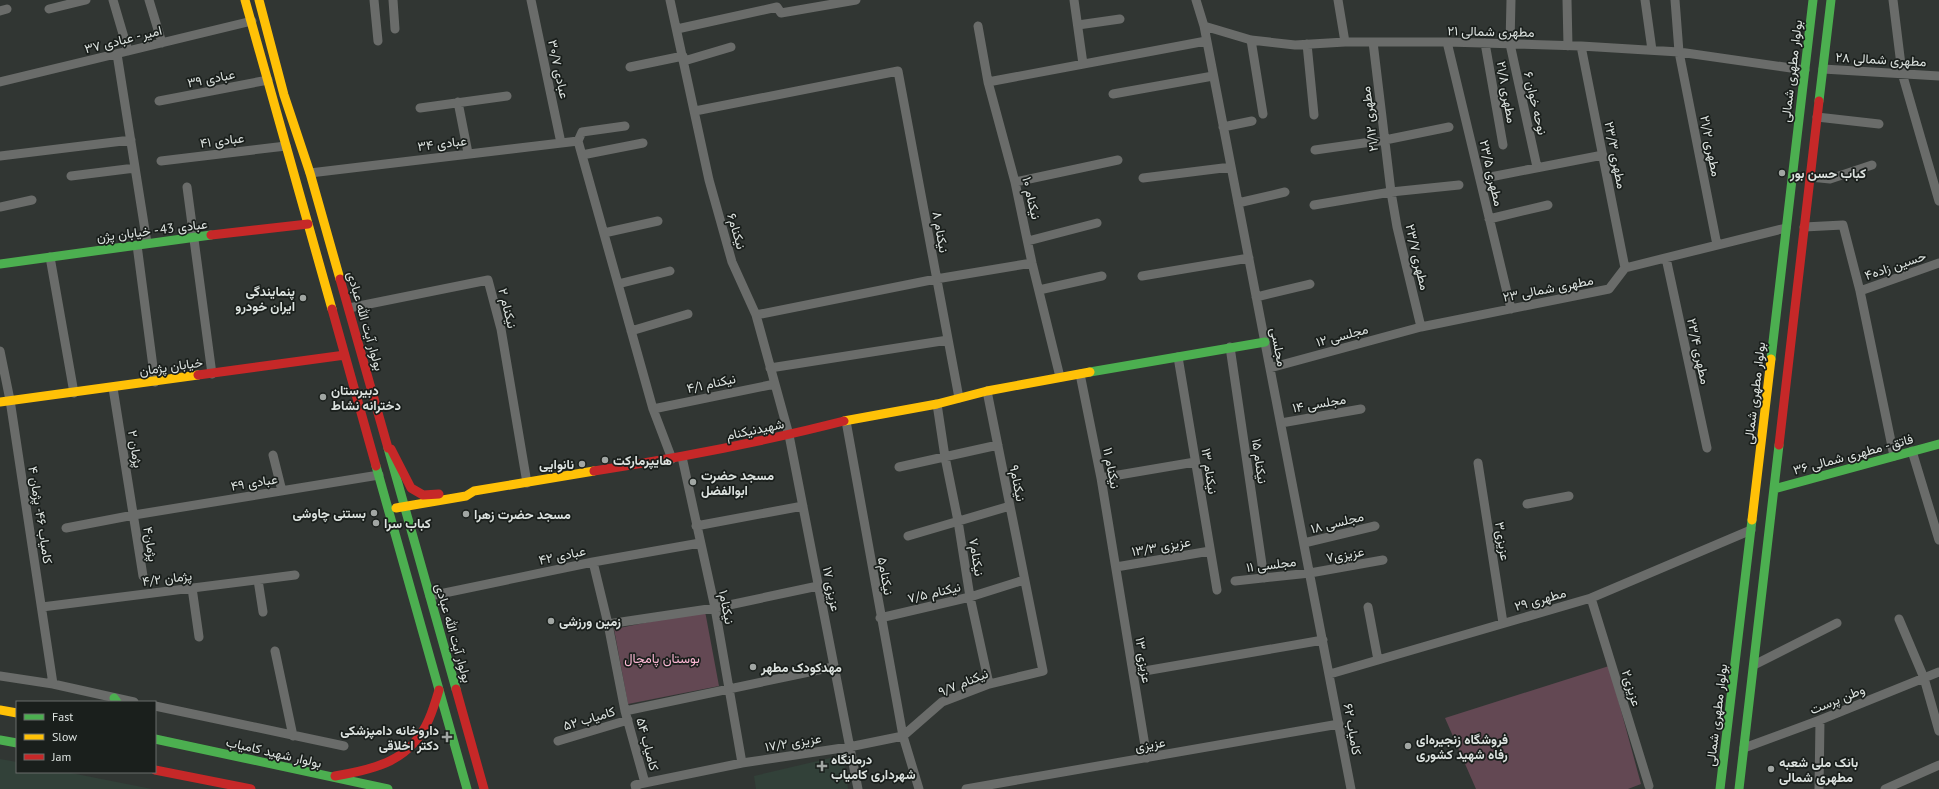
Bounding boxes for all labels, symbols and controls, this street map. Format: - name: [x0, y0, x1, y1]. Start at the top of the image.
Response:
- street label: بولوار مطهری شمالی: [1777, 19, 1806, 123]
- street label: امیر - عبادی ۳۷: [83, 22, 164, 57]
- street label: مطهری شمالی ۲۱: [1447, 22, 1535, 41]
- street label: عبادی ۳۰/۷: [544, 38, 573, 100]
- street label: مطهری شمالی ۲۸: [1835, 49, 1927, 70]
- street label: مطهری ۲۱/۸: [1493, 60, 1520, 124]
- street label: عبادی ۳۹: [186, 65, 237, 91]
- street label: نوحه خوان ۶: [1520, 70, 1551, 137]
- street label: مطهری ۲۱/۱۲: [1357, 85, 1382, 153]
- street label: مطهری ۲۱/۲: [1696, 114, 1725, 178]
- street label: مطهری ۲۳/۳: [1601, 120, 1630, 190]
- street label: عبادی ۴۱: [199, 129, 246, 152]
- street label: عبادی ۳۴: [416, 132, 468, 155]
- street label: مطهری ۲۳/۵: [1476, 138, 1507, 208]
- place label: كباب حسن بور: [1789, 165, 1866, 182]
- marker: كباب حسن بور: [1777, 168, 1787, 178]
- street label: نیکنام ۱۰: [1018, 175, 1045, 221]
- street label: نیکنام ۸: [929, 210, 953, 254]
- street label: نیکنام۶: [723, 211, 750, 252]
- street label: عبادی 43 - خیابان پژن: [96, 215, 209, 247]
- street label: مطهری ۲۳/۷: [1402, 222, 1433, 292]
- street label: حسین زاده۴: [1862, 247, 1928, 284]
- street label: بولوار آیت الله عبادی: [343, 269, 388, 373]
- street label: مطهری شمالی ۲۳: [1501, 271, 1595, 306]
- place label: پنمایندگی ایران خودرو: [235, 283, 295, 315]
- street label: نیکنام ۲: [494, 286, 521, 330]
- marker: پنمایندگی ایران خودرو: [298, 293, 308, 303]
- street label: مطهری ۲۳/۴: [1683, 316, 1714, 386]
- street label: مجلسی ۱۲: [1314, 320, 1370, 351]
- street label: مجلسی: [1266, 326, 1291, 368]
- street label: بولوار مطهری شمالی: [1740, 341, 1769, 445]
- street label: خیابان پژمان: [138, 354, 204, 380]
- street label: نیکنام ۴/۱: [685, 370, 738, 397]
- place label: دبیرستان دخترانه نشاط: [331, 382, 401, 414]
- street label: مجلسی ۱۴: [1291, 390, 1347, 417]
- marker: دبیرستان دخترانه نشاط: [318, 392, 328, 402]
- street label: شهیدنیکنام: [725, 415, 786, 444]
- street label: پژمان ۲: [123, 429, 147, 469]
- street label: فاتق - مطهری شمالی ۳۶: [1791, 430, 1915, 479]
- street label: نیکنام ۱۵: [1248, 437, 1271, 485]
- street label: نیکنام ۱۱: [1099, 446, 1124, 490]
- street label: نیکنام ۱۳: [1197, 447, 1222, 496]
- place label: هایپرمارکت: [613, 452, 672, 470]
- marker: هایپرمارکت: [600, 455, 610, 465]
- place label: نانوایی: [539, 456, 574, 473]
- marker: نانوایی: [577, 459, 587, 469]
- street label: نیکنام۹: [1006, 463, 1029, 503]
- street label: کامیاب ۴۶- پژمان ۴: [23, 465, 57, 565]
- place label: مسجد حضرت ابوالفضل: [701, 467, 774, 499]
- street label: عبادی ۴۹: [229, 470, 279, 495]
- marker: مسجد حضرت ابوالفضل: [688, 477, 698, 487]
- place label: بستنی چاوشی: [292, 505, 366, 523]
- place label: مسجد حضرت زهرا: [474, 506, 571, 523]
- marker: بستنی چاوشی: [369, 508, 379, 518]
- street label: مجلسی ۱۸: [1309, 508, 1366, 537]
- marker: مسجد حضرت زهرا: [461, 509, 471, 519]
- place label: کباب سرا: [384, 515, 431, 532]
- marker: کباب سرا: [371, 518, 381, 528]
- street label: عزیزی۳: [1491, 520, 1514, 562]
- street label: پژمان۴: [138, 525, 162, 563]
- street label: عزیزی ۱۳/۳: [1130, 533, 1192, 560]
- street label: نیکنام۷: [965, 537, 988, 578]
- street label: عبادی ۴۲: [537, 542, 587, 569]
- street label: عزیزی۷: [1325, 543, 1366, 566]
- street label: مجلسی ۱۱: [1245, 553, 1297, 576]
- street label: نیکنام۵: [874, 556, 897, 597]
- street label: عزیزی ۱۷: [819, 565, 844, 613]
- street label: پژمان ۴/۲: [141, 567, 193, 591]
- street label: نیکنام ۷/۵: [906, 578, 963, 607]
- street label: بولوار آیت الله عبادی: [431, 581, 476, 685]
- street label: مطهری ۲۹: [1512, 584, 1568, 615]
- street label: نیکنام۱: [715, 589, 738, 626]
- place label: زمین ورزشی: [559, 613, 621, 630]
- marker: زمین ورزشی: [546, 616, 556, 626]
- street label: عزیزی ۱۳: [1131, 636, 1156, 684]
- park label: بوستان پامچال: [624, 650, 700, 668]
- place label: مهدکودک مطهر: [760, 659, 842, 676]
- marker: مهدکودک مطهر: [748, 662, 758, 672]
- street label: بولوار مطهری شمالی: [1702, 663, 1731, 767]
- street label: نیکنام ۹/۷: [936, 665, 991, 700]
- street label: عزیزی۲: [1618, 668, 1645, 709]
- street label: وطن پرست: [1807, 681, 1868, 719]
- legend: [16, 701, 156, 773]
- street label: کامیاب ۵۲: [561, 702, 617, 734]
- street label: کامیاب ۶۲: [1340, 702, 1365, 756]
- text: Fast: [52, 709, 73, 724]
- street label: کامیاب ۵۴: [632, 716, 663, 773]
- place label: داروخانه دامپزشکی دکتر اخلاقی: [340, 722, 439, 754]
- text: Slow: [52, 729, 77, 744]
- street label: عزیزی ۱۷/۲: [764, 730, 823, 755]
- place label: فروشگاه زنجیره‌ای رفاه شهید کشوری: [1416, 731, 1508, 763]
- marker: داروخانه دامپزشکی دکتر اخلاقی: [442, 732, 452, 742]
- street label: بولوار شهید کامیاب: [224, 733, 323, 772]
- street label: عزیزی: [1134, 733, 1167, 756]
- marker: فروشگاه زنجیره‌ای رفاه شهید کشوری: [1403, 741, 1413, 751]
- text: Jam: [51, 749, 71, 764]
- place label: درمانگاه شهرداری کامیاب: [831, 751, 916, 783]
- place label: بانک ملی شعبه مطهری شمالی: [1779, 754, 1858, 786]
- marker: درمانگاه شهرداری کامیاب: [816, 760, 828, 772]
- marker: بانک ملی شعبه مطهری شمالی: [1766, 764, 1776, 774]

